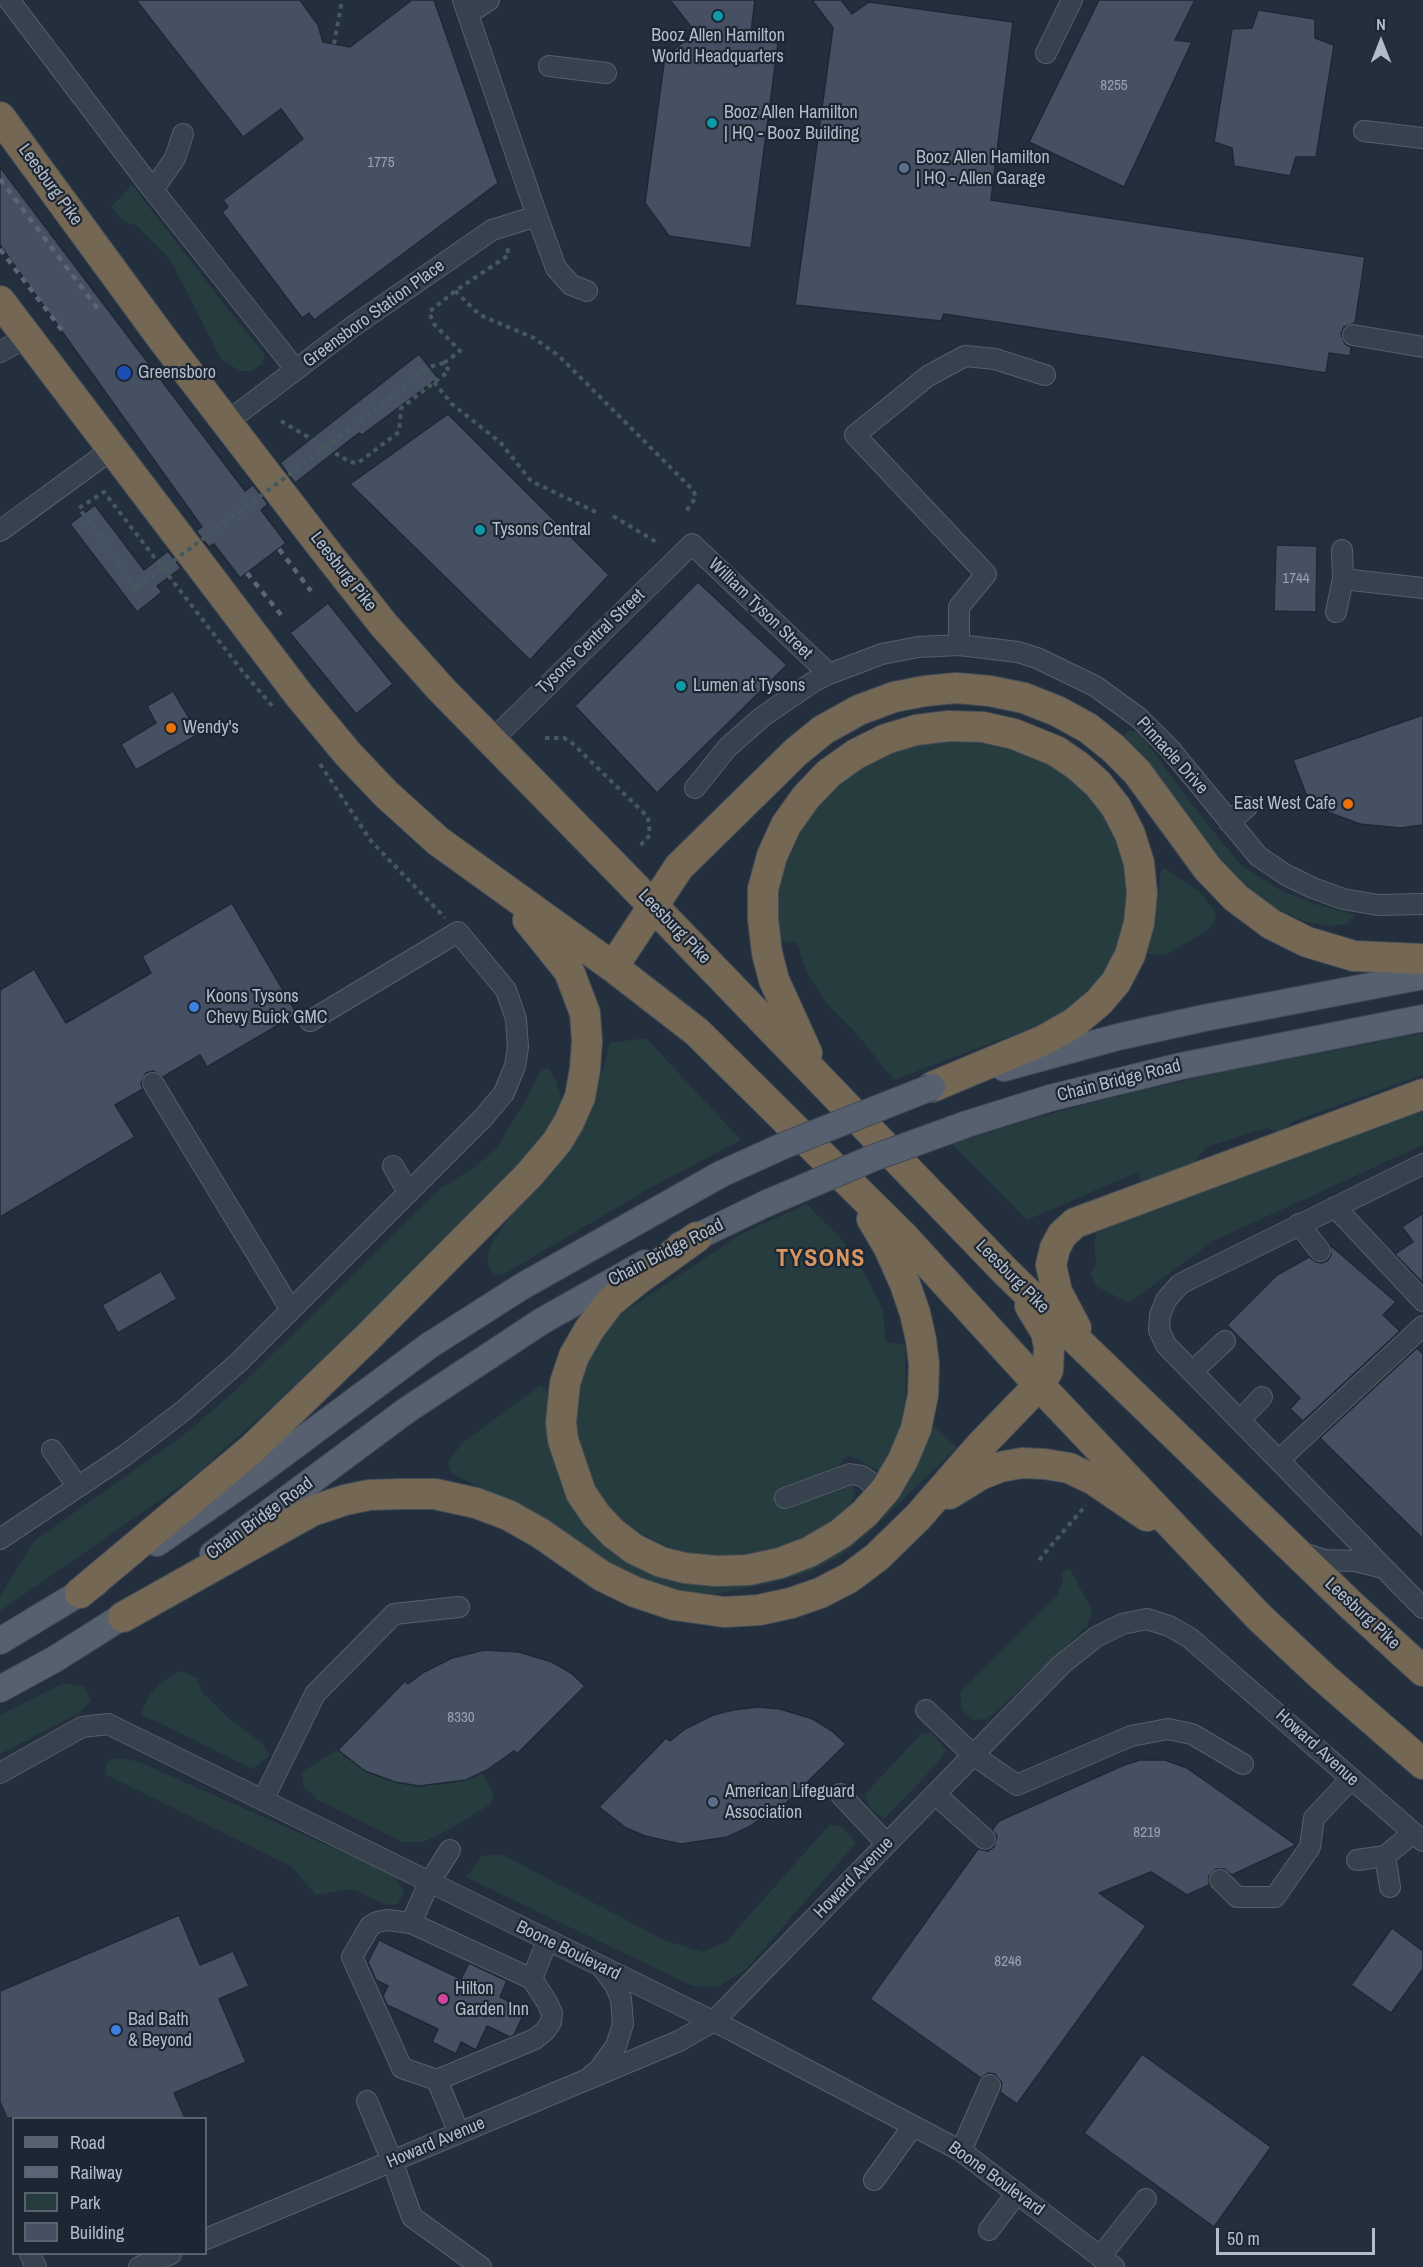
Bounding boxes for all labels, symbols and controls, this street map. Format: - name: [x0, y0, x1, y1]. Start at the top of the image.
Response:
- marker: Booz Allen Hamilton World Headquarters: [711, 9, 725, 23]
- north arrow: [1351, 12, 1411, 72]
- text: N: [1376, 13, 1386, 35]
- place label: Booz Allen Hamilton World Headquarters: [651, 25, 785, 68]
- house number: 8255: [1100, 77, 1128, 95]
- place label: Booz Allen Hamilton | HQ - Booz Building: [724, 102, 859, 144]
- marker: Booz Allen Hamilton | HQ - Booz Building: [705, 116, 719, 130]
- street label: Leesburg Pike: [13, 140, 87, 230]
- place label: Booz Allen Hamilton | HQ - Allen Garage: [916, 147, 1050, 190]
- house number: 1775: [367, 154, 395, 172]
- marker: Booz Allen Hamilton | HQ - Allen Garage: [897, 161, 911, 175]
- street label: Greensboro Station Place: [299, 255, 449, 373]
- place label: Greensboro: [138, 362, 216, 384]
- marker: Greensboro: [115, 364, 133, 382]
- place label: Tysons Central: [492, 519, 590, 541]
- marker: Tysons Central: [473, 523, 487, 537]
- street label: Leesburg Pike: [305, 528, 381, 616]
- street label: William Tyson Street: [704, 554, 816, 664]
- house number: 1744: [1282, 570, 1310, 588]
- street label: Tysons Central Street: [532, 585, 650, 699]
- place label: Lumen at Tysons: [693, 675, 805, 697]
- marker: Lumen at Tysons: [674, 679, 688, 693]
- street label: Pinnacle Drive: [1132, 713, 1212, 799]
- place label: Wendy's: [183, 717, 239, 739]
- marker: Wendy's: [164, 721, 178, 735]
- place label: East West Cafe: [1234, 793, 1336, 815]
- marker: East West Cafe: [1341, 797, 1355, 811]
- street label: Leesburg Pike: [633, 885, 715, 969]
- place label: Koons Tysons Chevy Buick GMC: [206, 986, 327, 1028]
- marker: Koons Tysons Chevy Buick GMC: [187, 1000, 201, 1014]
- street label: Chain Bridge Road: [1055, 1055, 1183, 1107]
- street label: Chain Bridge Road: [605, 1215, 727, 1291]
- street label: Leesburg Pike: [971, 1236, 1053, 1318]
- district label: TYSONS: [776, 1246, 866, 1274]
- street label: Chain Bridge Road: [203, 1473, 317, 1565]
- street label: Leesburg Pike: [1320, 1574, 1404, 1654]
- street label: Howard Avenue: [1271, 1705, 1363, 1791]
- house number: 8330: [447, 1709, 475, 1727]
- place label: American Lifeguard Association: [725, 1781, 855, 1824]
- marker: American Lifeguard Association: [706, 1795, 720, 1809]
- house number: 8219: [1133, 1824, 1161, 1842]
- street label: Howard Avenue: [810, 1833, 898, 1923]
- street label: Boone Boulevard: [512, 1916, 624, 1986]
- house number: 8246: [994, 1953, 1022, 1971]
- place label: Hilton Garden Inn: [455, 1978, 529, 2020]
- marker: Hilton Garden Inn: [436, 1992, 450, 2006]
- place label: Bad Bath & Beyond: [128, 2009, 192, 2052]
- marker: Bad Bath & Beyond: [109, 2023, 123, 2037]
- street label: Howard Avenue: [384, 2113, 488, 2173]
- legend: [12, 2117, 207, 2255]
- text: Road: [70, 2130, 105, 2155]
- street label: Boone Boulevard: [944, 2137, 1048, 2221]
- text: Railway: [70, 2160, 123, 2185]
- text: Park: [70, 2190, 100, 2215]
- scale bar: [1219, 2216, 1378, 2254]
- text: Building: [70, 2220, 124, 2245]
- text: 50 m: [1227, 2226, 1260, 2251]

